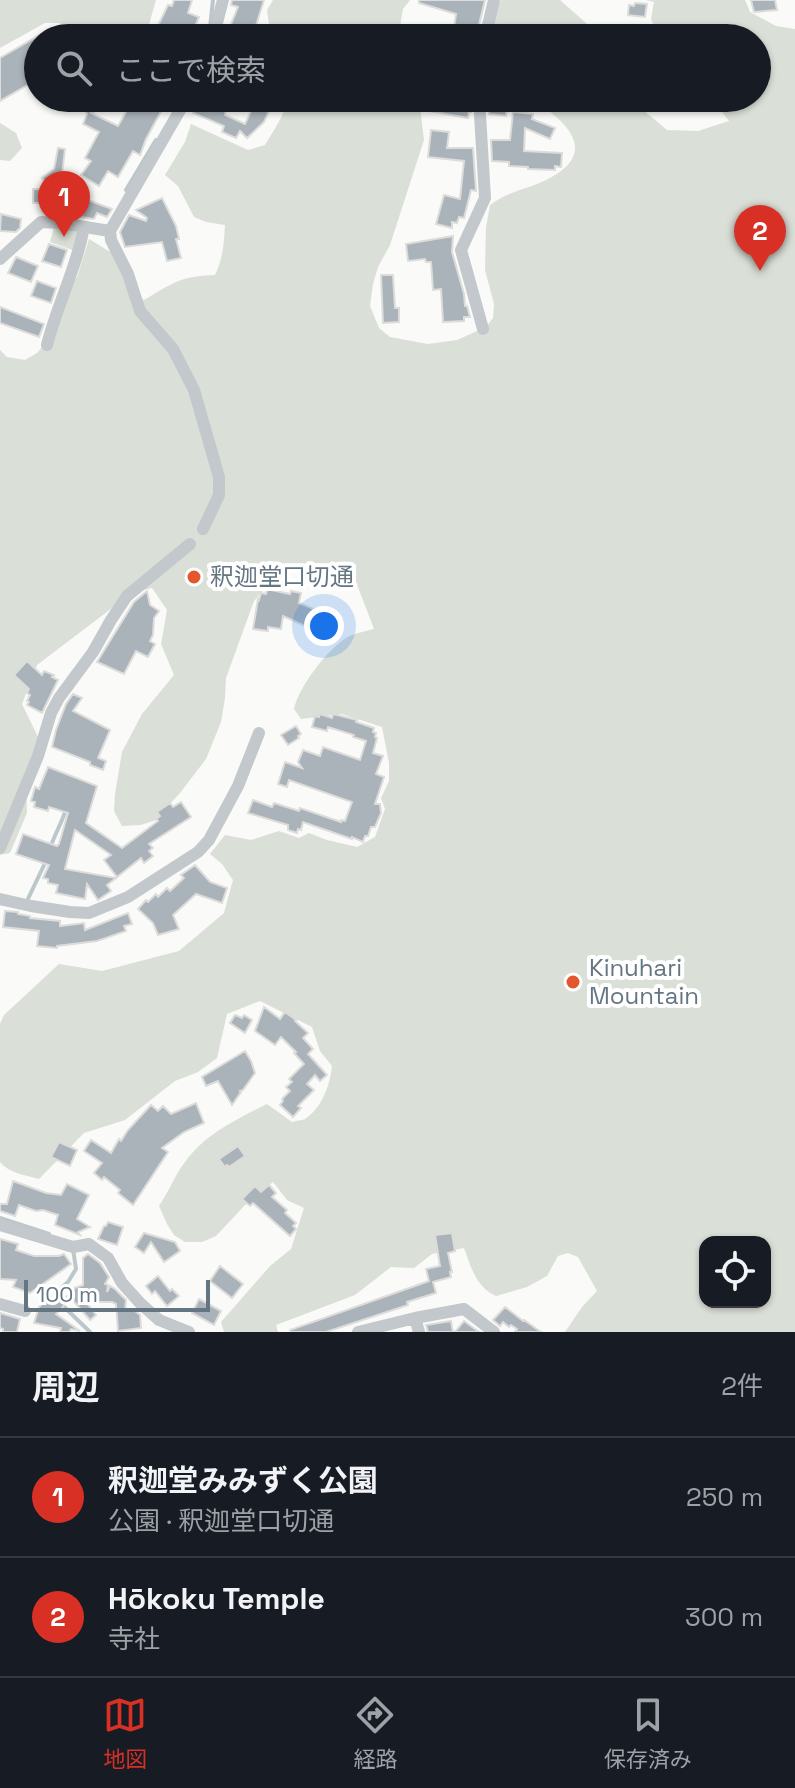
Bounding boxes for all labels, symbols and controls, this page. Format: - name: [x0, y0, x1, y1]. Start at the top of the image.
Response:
- search box: [24, 24, 771, 112]
- icon: search: [52, 46, 96, 90]
- text: ここで検索: [116, 51, 266, 90]
- pin: 1: [38, 171, 90, 237]
- pin: 2: [734, 205, 786, 271]
- place label: 釈迦堂口切通: [210, 561, 354, 592]
- marker: 釈迦堂口切通: [185, 568, 203, 586]
- your location: [304, 606, 344, 646]
- place label: Kinuhari Mountain: [589, 952, 699, 1011]
- marker: Kinuhari Mountain: [564, 973, 582, 991]
- map controls: [699, 1236, 771, 1308]
- button: locate: [699, 1236, 771, 1308]
- scale bar: [24, 1276, 210, 1312]
- text: 100 m: [36, 1280, 98, 1308]
- text: 周辺: [32, 1366, 100, 1409]
- text: 2件: [721, 1369, 763, 1403]
- text: 釈迦堂みみずく公園: [108, 1461, 378, 1500]
- text: 1: [52, 1480, 64, 1514]
- text: 250 m: [686, 1480, 763, 1514]
- text: 公園 · 釈迦堂口切通: [108, 1504, 334, 1538]
- text: Hōkoku Temple: [108, 1579, 325, 1618]
- text: 2: [50, 1600, 66, 1634]
- text: 300 m: [685, 1600, 763, 1634]
- text: 寺社: [108, 1622, 160, 1656]
- tab: 地図: [103, 1693, 147, 1773]
- tab: 経路: [353, 1693, 398, 1773]
- tab: 保存済み: [604, 1693, 692, 1773]

